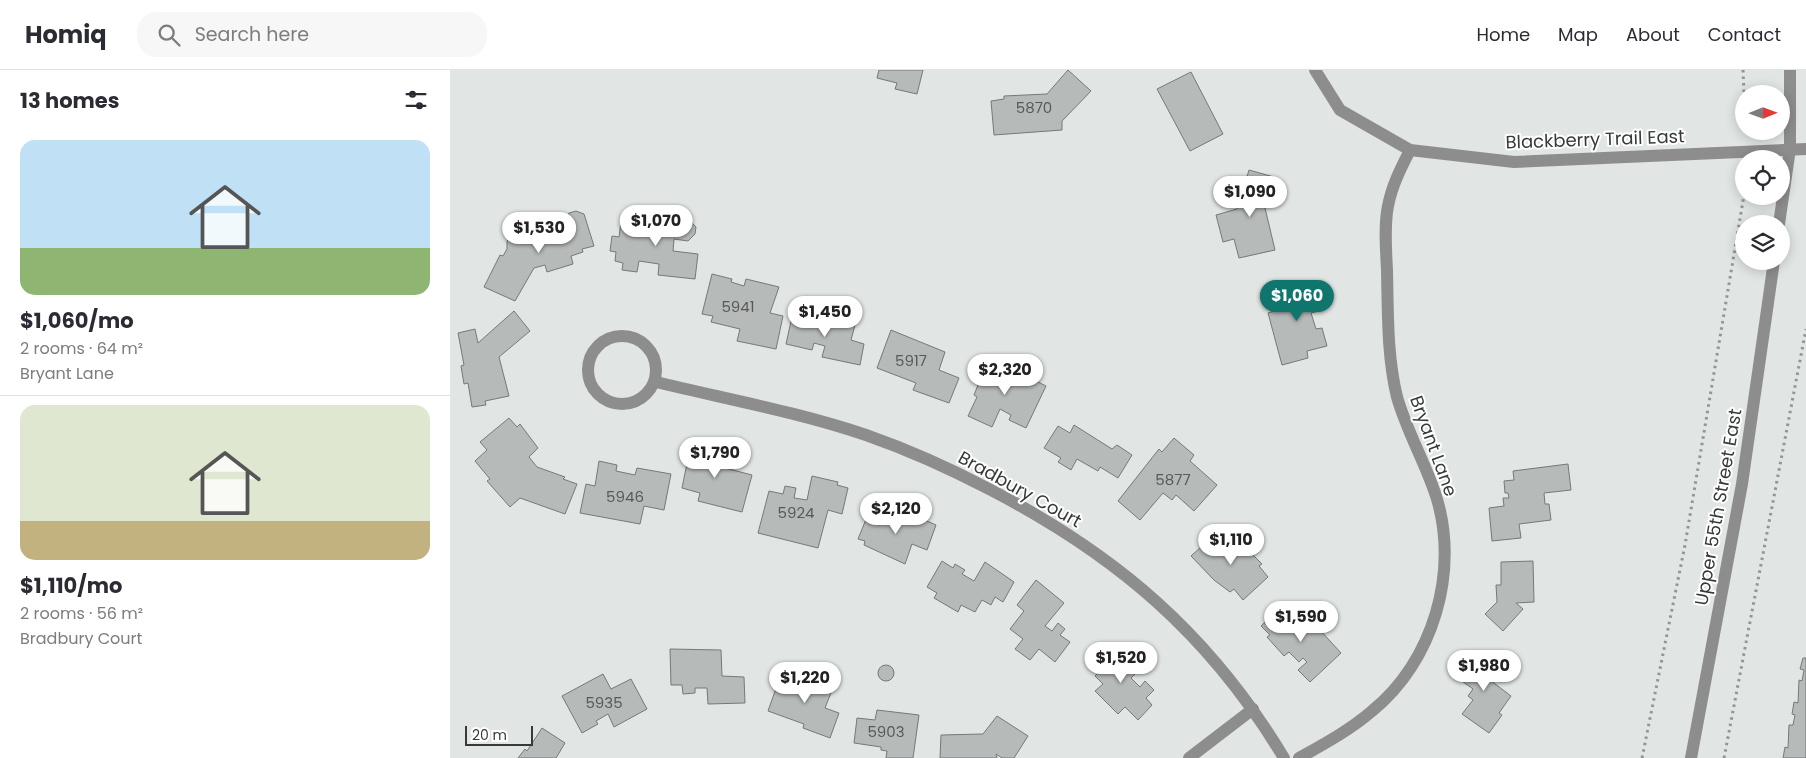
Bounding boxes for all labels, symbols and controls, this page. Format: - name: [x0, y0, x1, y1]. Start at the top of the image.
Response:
- search box: [137, 12, 487, 57]
- text: Homiq: [25, 18, 107, 51]
- icon: search: [155, 21, 183, 49]
- text: Search here: [195, 21, 309, 48]
- text: Home: [1476, 22, 1530, 47]
- text: Map: [1558, 22, 1598, 47]
- text: About: [1626, 22, 1680, 47]
- text: Contact: [1708, 22, 1781, 47]
- north arrow: [1735, 85, 1790, 140]
- map controls: [1735, 85, 1790, 270]
- text: 13 homes: [20, 86, 119, 115]
- icon: filters: [402, 86, 430, 114]
- house number: 5870: [1016, 97, 1052, 118]
- street label: Blackberry Trail East: [1505, 123, 1685, 155]
- button: locate: [1735, 150, 1790, 205]
- icon: home: [180, 172, 270, 262]
- pin: $1,090: [1209, 176, 1291, 218]
- text: $1,090: [1224, 180, 1276, 203]
- pin: $1,070: [615, 204, 697, 247]
- text: $1,070: [631, 209, 681, 232]
- pin: $1,530: [498, 212, 580, 254]
- button: layers: [1735, 215, 1790, 270]
- text: $1,530: [513, 216, 565, 239]
- pin: $1,060: [1256, 280, 1338, 322]
- text: $1,060: [1271, 284, 1323, 307]
- house number: 5941: [721, 296, 755, 317]
- pin: $1,450: [784, 296, 866, 338]
- text: $1,450: [799, 300, 851, 323]
- text: $1,060/mo: [20, 306, 134, 335]
- text: 2 rooms · 64 m²: [20, 337, 143, 360]
- house number: 5917: [895, 350, 927, 371]
- pin: $2,320: [964, 354, 1046, 396]
- text: $2,320: [978, 358, 1032, 381]
- text: Bryant Lane: [20, 362, 114, 385]
- street label: Bryant Lane: [1404, 392, 1464, 500]
- street label: Upper 55th Street East: [1688, 407, 1748, 607]
- pin: $1,790: [674, 436, 756, 479]
- icon: home: [180, 438, 270, 528]
- text: $1,790: [690, 441, 740, 464]
- street label: Bradbury Court: [954, 445, 1086, 533]
- house number: 5877: [1155, 469, 1191, 490]
- house number: 5946: [606, 486, 644, 507]
- pin: $2,120: [855, 492, 937, 535]
- text: $2,120: [871, 497, 921, 520]
- house number: 5924: [778, 502, 814, 523]
- pin: $1,110: [1190, 524, 1272, 566]
- text: $1,110: [1209, 528, 1253, 551]
- text: $1,110/mo: [20, 571, 122, 600]
- pin: $1,590: [1260, 600, 1342, 643]
- text: 2 rooms · 56 m²: [20, 602, 143, 625]
- text: $1,590: [1275, 605, 1327, 628]
- text: Bradbury Court: [20, 627, 142, 650]
- pin: $1,520: [1080, 642, 1162, 684]
- text: $1,520: [1095, 646, 1147, 669]
- pin: $1,980: [1443, 650, 1525, 692]
- text: $1,980: [1458, 654, 1510, 677]
- pin: $1,220: [764, 662, 846, 704]
- text: $1,220: [780, 666, 830, 689]
- house number: 5935: [585, 692, 623, 713]
- house number: 5903: [867, 721, 905, 742]
- scale bar: [465, 723, 532, 746]
- text: 20 m: [472, 725, 507, 745]

